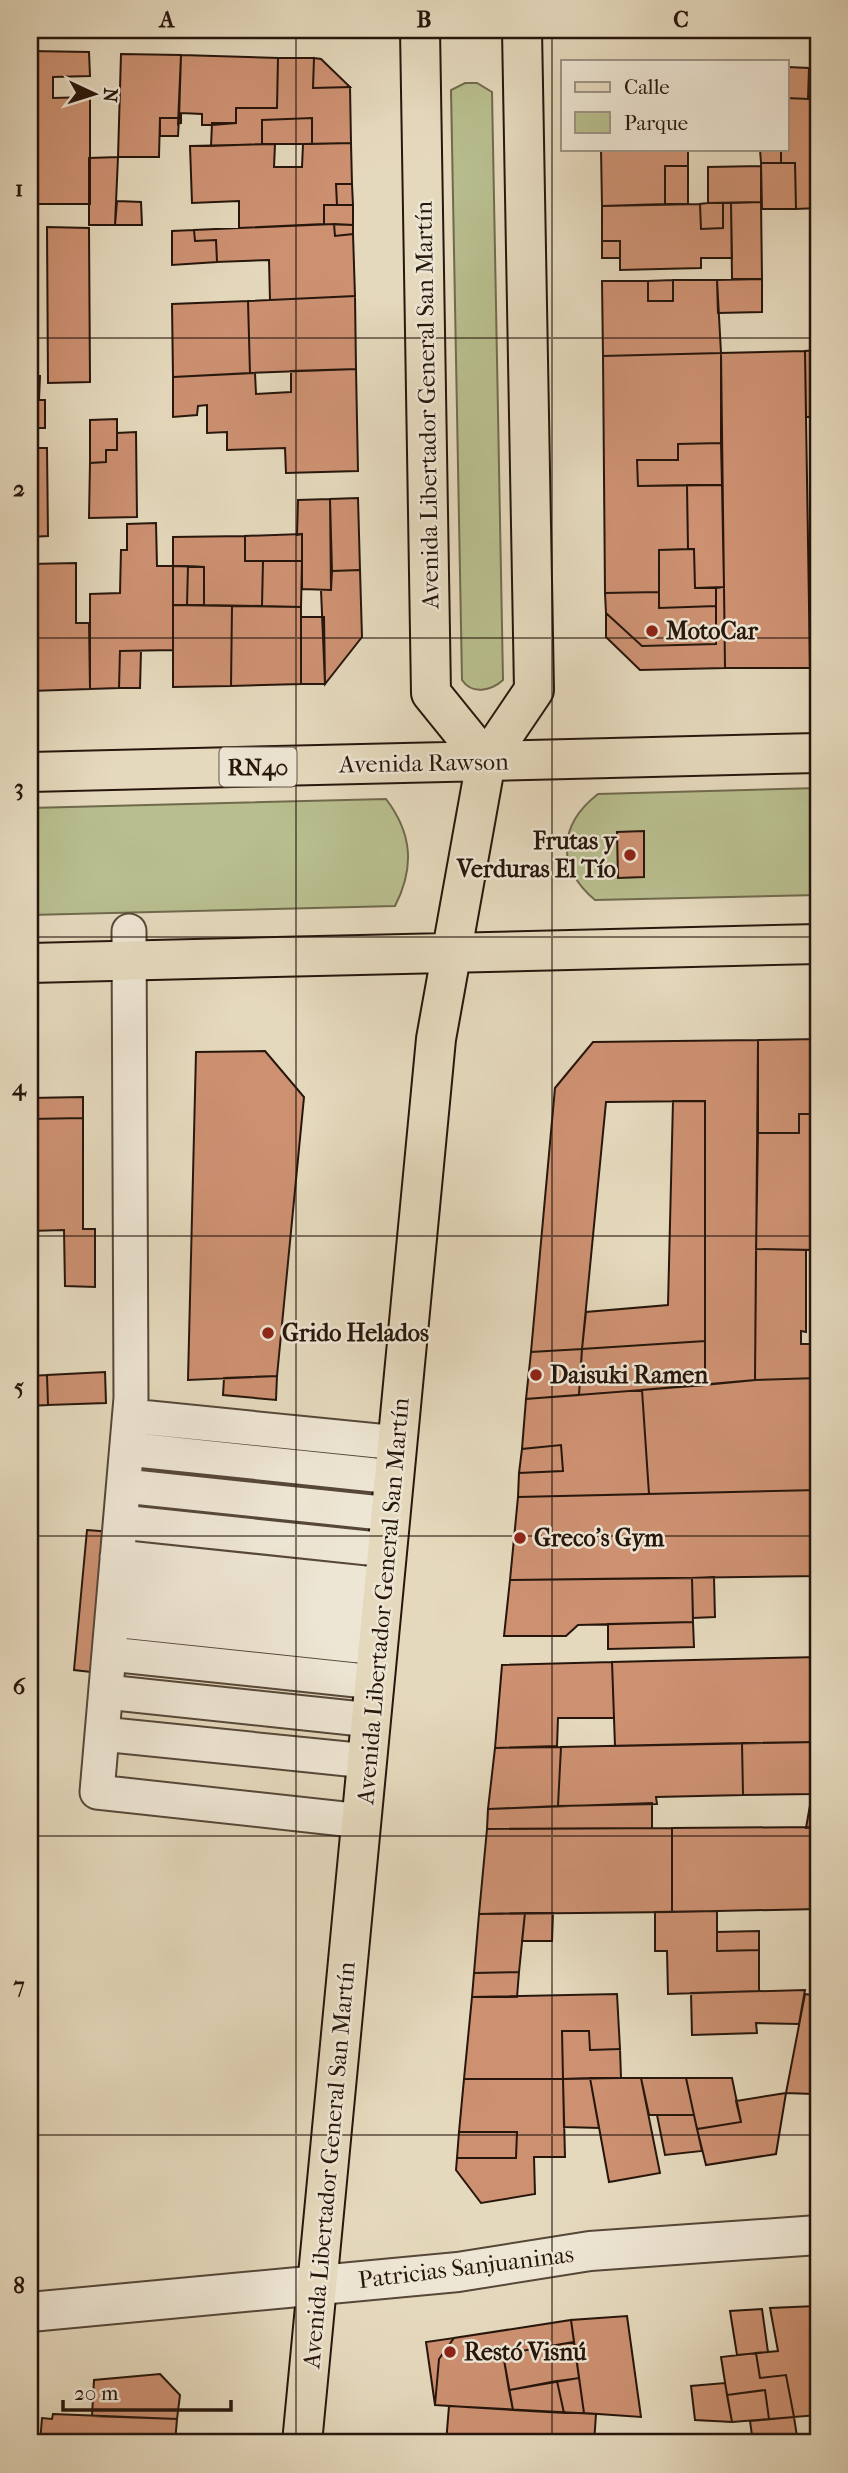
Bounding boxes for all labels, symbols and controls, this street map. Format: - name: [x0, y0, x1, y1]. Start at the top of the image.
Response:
- text: A: [158, 6, 176, 33]
- text: B: [417, 6, 432, 33]
- text: C: [673, 6, 689, 33]
- north arrow: [60, 60, 130, 130]
- legend: [561, 60, 788, 150]
- text: Calle: [624, 75, 670, 99]
- text: N: [98, 87, 121, 104]
- text: Parque: [624, 111, 688, 135]
- text: 1: [15, 175, 23, 202]
- street label: Avenida Libertador General San Martín: [409, 201, 445, 610]
- text: 2: [13, 475, 25, 502]
- place label: MotoCar: [666, 617, 759, 645]
- marker: MotoCar: [644, 623, 660, 639]
- road number: RN40: [219, 748, 296, 786]
- street label: Avenida Rawson: [338, 748, 509, 778]
- text: 3: [14, 774, 24, 801]
- place label: Frutas y Verduras El Tío: [456, 827, 617, 883]
- marker: Frutas y Verduras El Tío: [622, 847, 638, 863]
- text: 4: [11, 1074, 27, 1101]
- place label: Grido Helados: [282, 1319, 429, 1347]
- marker: Grido Helados: [260, 1325, 276, 1341]
- place label: Daisuki Ramen: [550, 1361, 709, 1389]
- marker: Daisuki Ramen: [528, 1367, 544, 1383]
- text: 5: [14, 1373, 24, 1400]
- street label: Avenida Libertador General San Martín: [351, 1396, 415, 1806]
- place label: Greco's Gym: [534, 1524, 665, 1552]
- marker: Greco's Gym: [512, 1530, 528, 1546]
- text: 6: [13, 1673, 26, 1700]
- street label: Avenida Libertador General San Martín: [297, 1960, 361, 2370]
- text: 7: [12, 1972, 25, 1999]
- street label: Patricias Sanjuaninas: [357, 2240, 575, 2294]
- text: 8: [13, 2272, 25, 2299]
- place label: Restó Visnú: [464, 2338, 587, 2366]
- marker: Restó Visnú: [442, 2344, 458, 2360]
- scale bar: [63, 2368, 231, 2412]
- text: 20 m: [74, 2381, 119, 2405]

